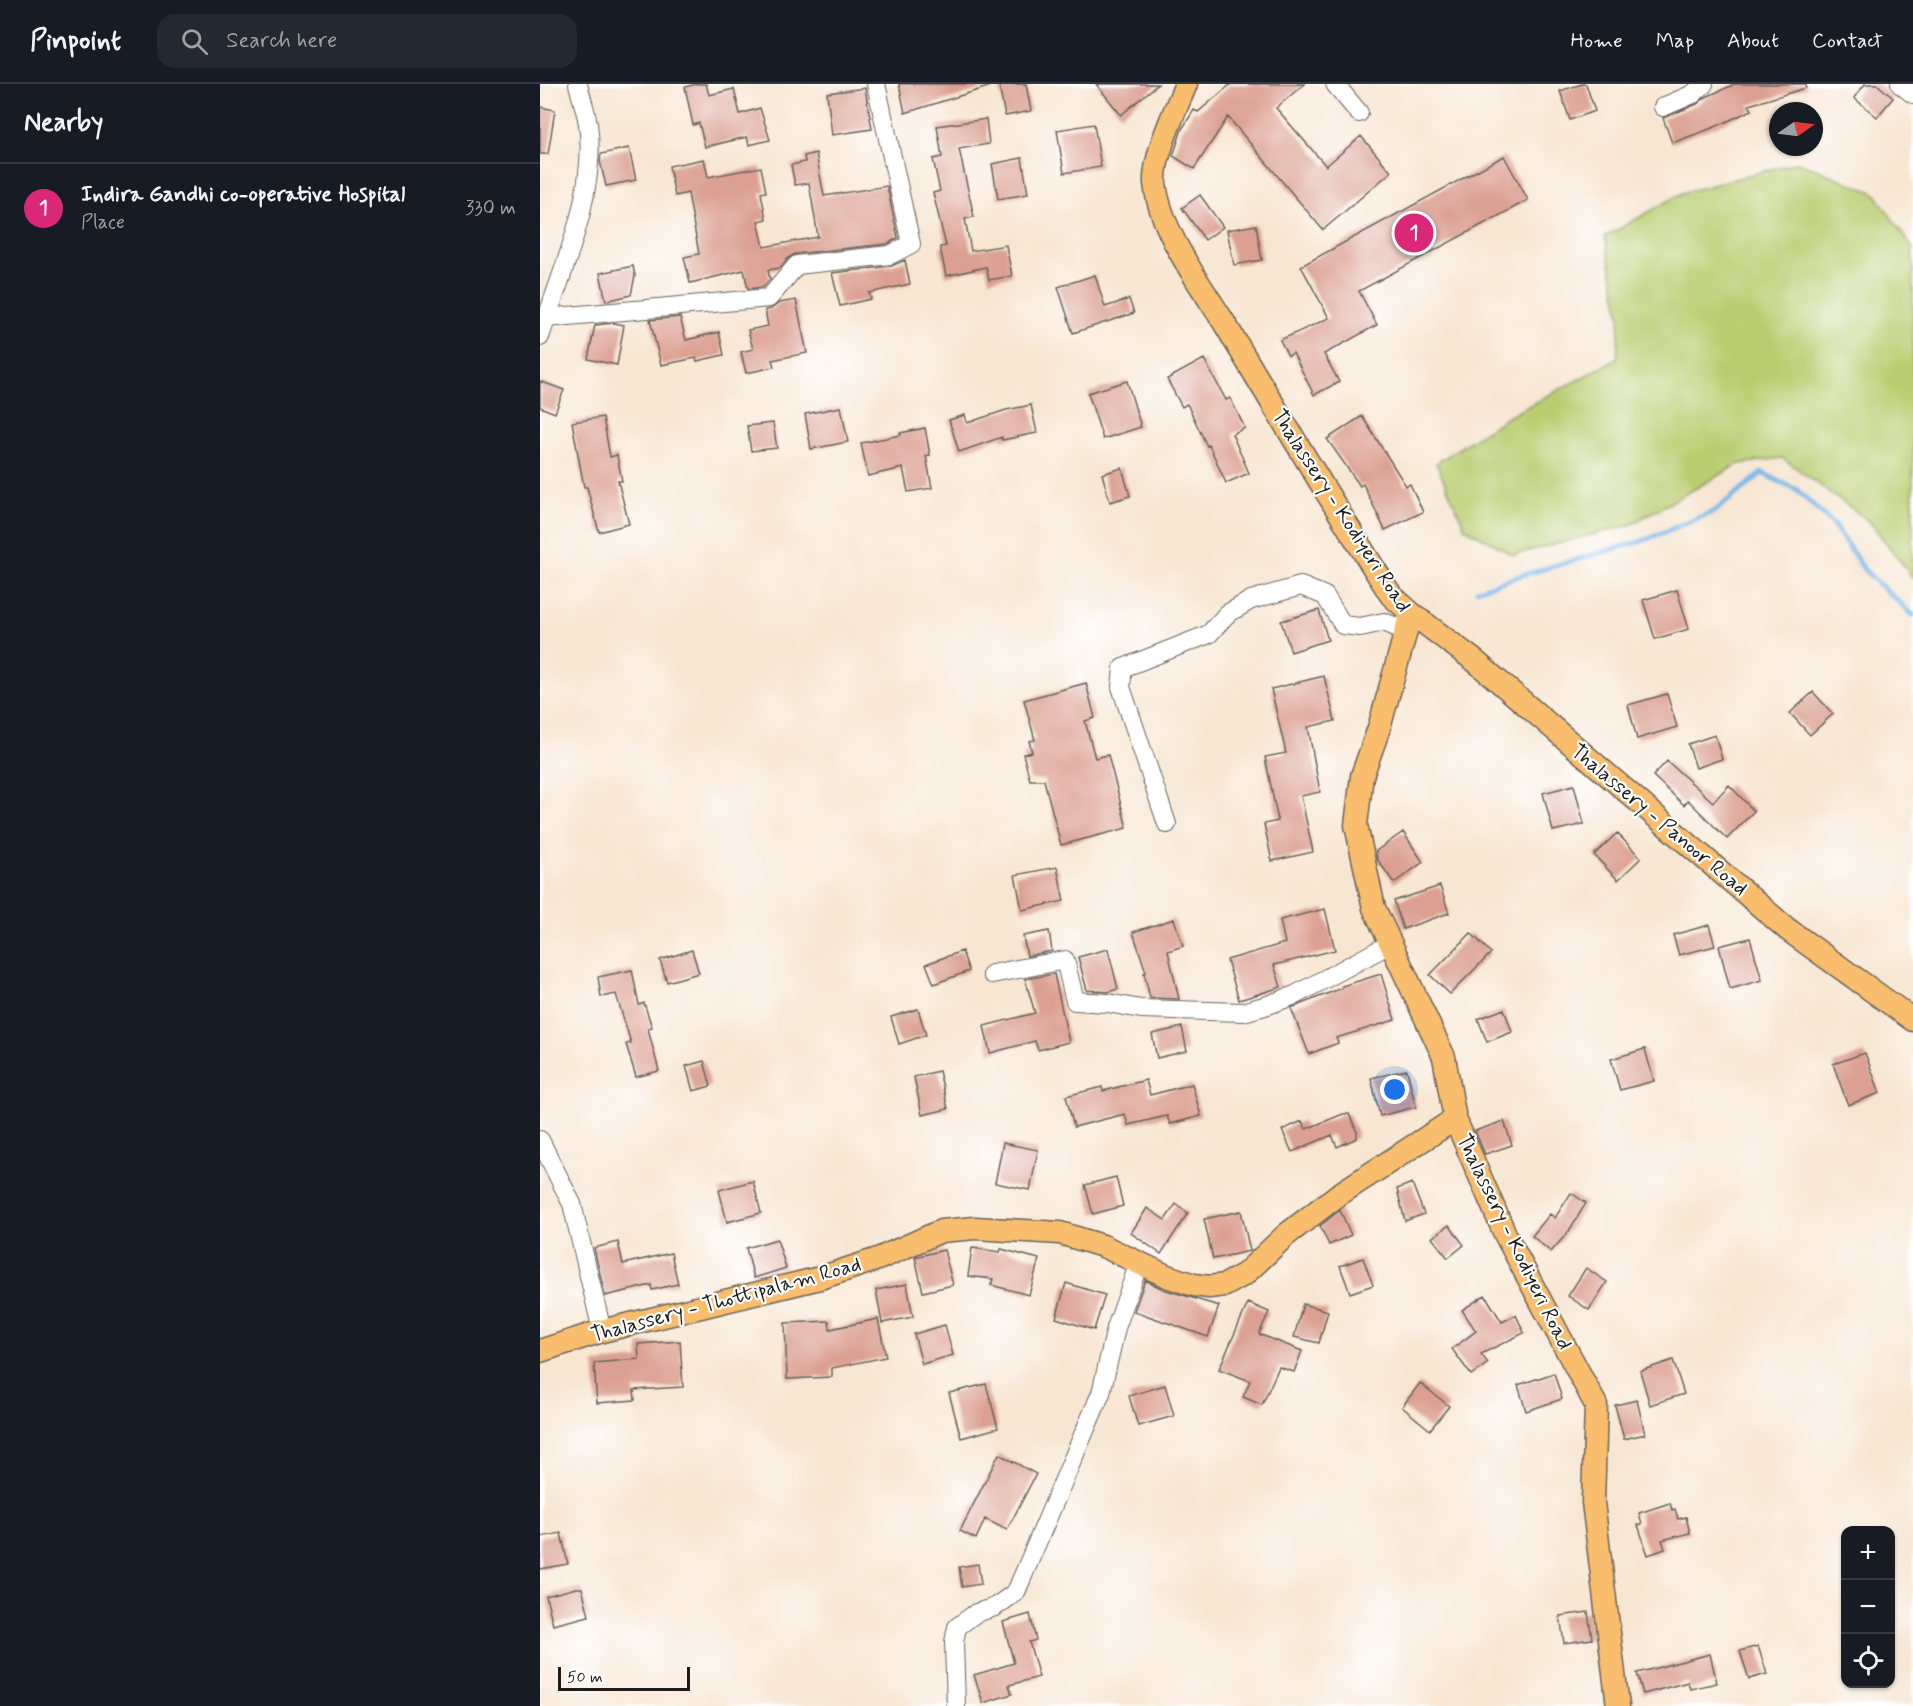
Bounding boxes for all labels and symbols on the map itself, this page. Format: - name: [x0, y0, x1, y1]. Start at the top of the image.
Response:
- north arrow: [1769, 102, 1823, 156]
- pin: 1: [1394, 210, 1434, 256]
- street label: Thalassery - Kodiyeri Road: [1265, 404, 1417, 618]
- street label: Thalassery - Panoor Road: [1565, 738, 1753, 902]
- your location: [1380, 1075, 1409, 1104]
- street label: Thalassery - Kodiyeri Road: [1449, 1129, 1579, 1355]
- street label: Thalassery - Thottipalam Road: [588, 1250, 864, 1350]
- scale bar: [558, 1664, 690, 1692]

